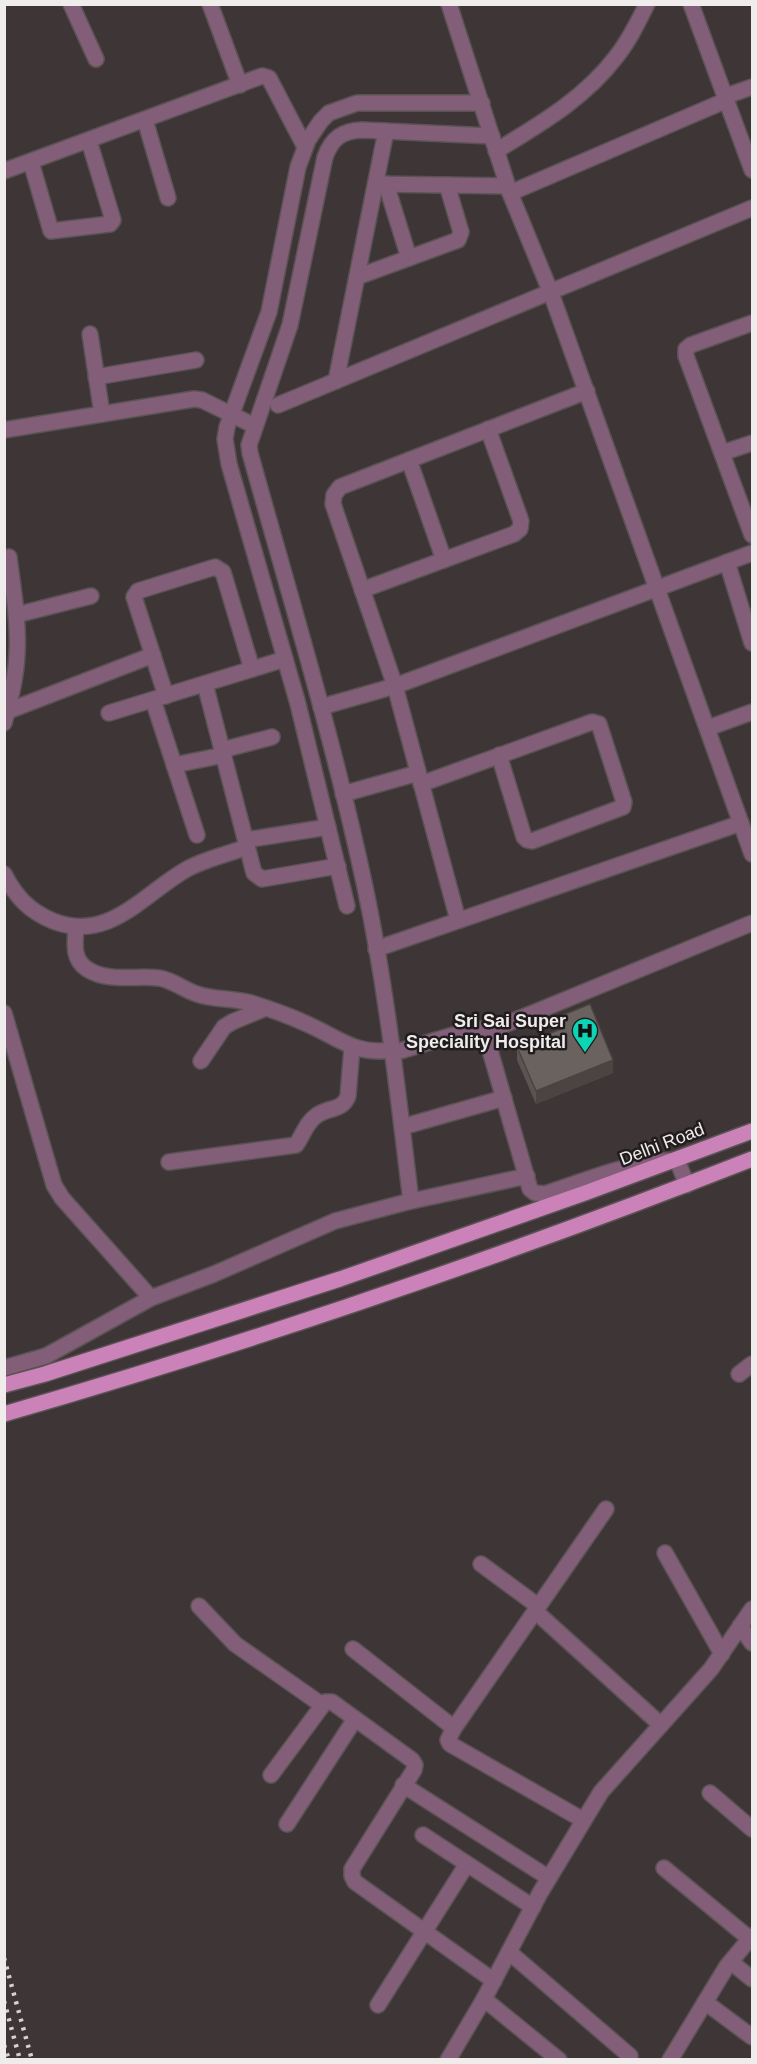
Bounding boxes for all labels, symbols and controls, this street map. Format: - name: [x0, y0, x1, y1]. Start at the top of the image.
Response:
- place label: Sri Sai Super Speciality Hospital: [406, 1011, 566, 1052]
- hospital icon: Sri Sai Super Speciality Hospital: [570, 1016, 600, 1054]
- street label: Delhi Road: [617, 1119, 707, 1169]

